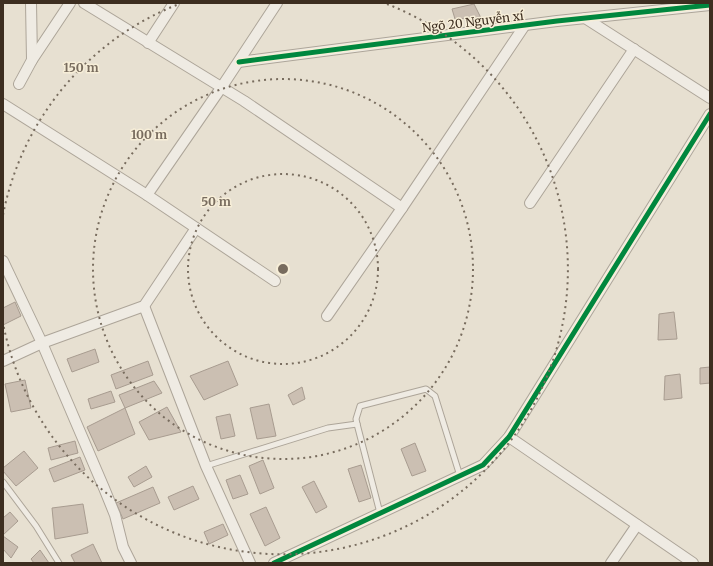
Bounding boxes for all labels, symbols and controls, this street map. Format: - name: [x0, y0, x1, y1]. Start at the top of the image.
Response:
- street label: Ngõ 20 Nguyễn xí: [421, 8, 526, 35]
- text: 150 m: [64, 60, 99, 75]
- text: 100 m: [131, 127, 167, 142]
- text: 50 m: [201, 194, 231, 209]
- centre of rings: [276, 262, 290, 276]

